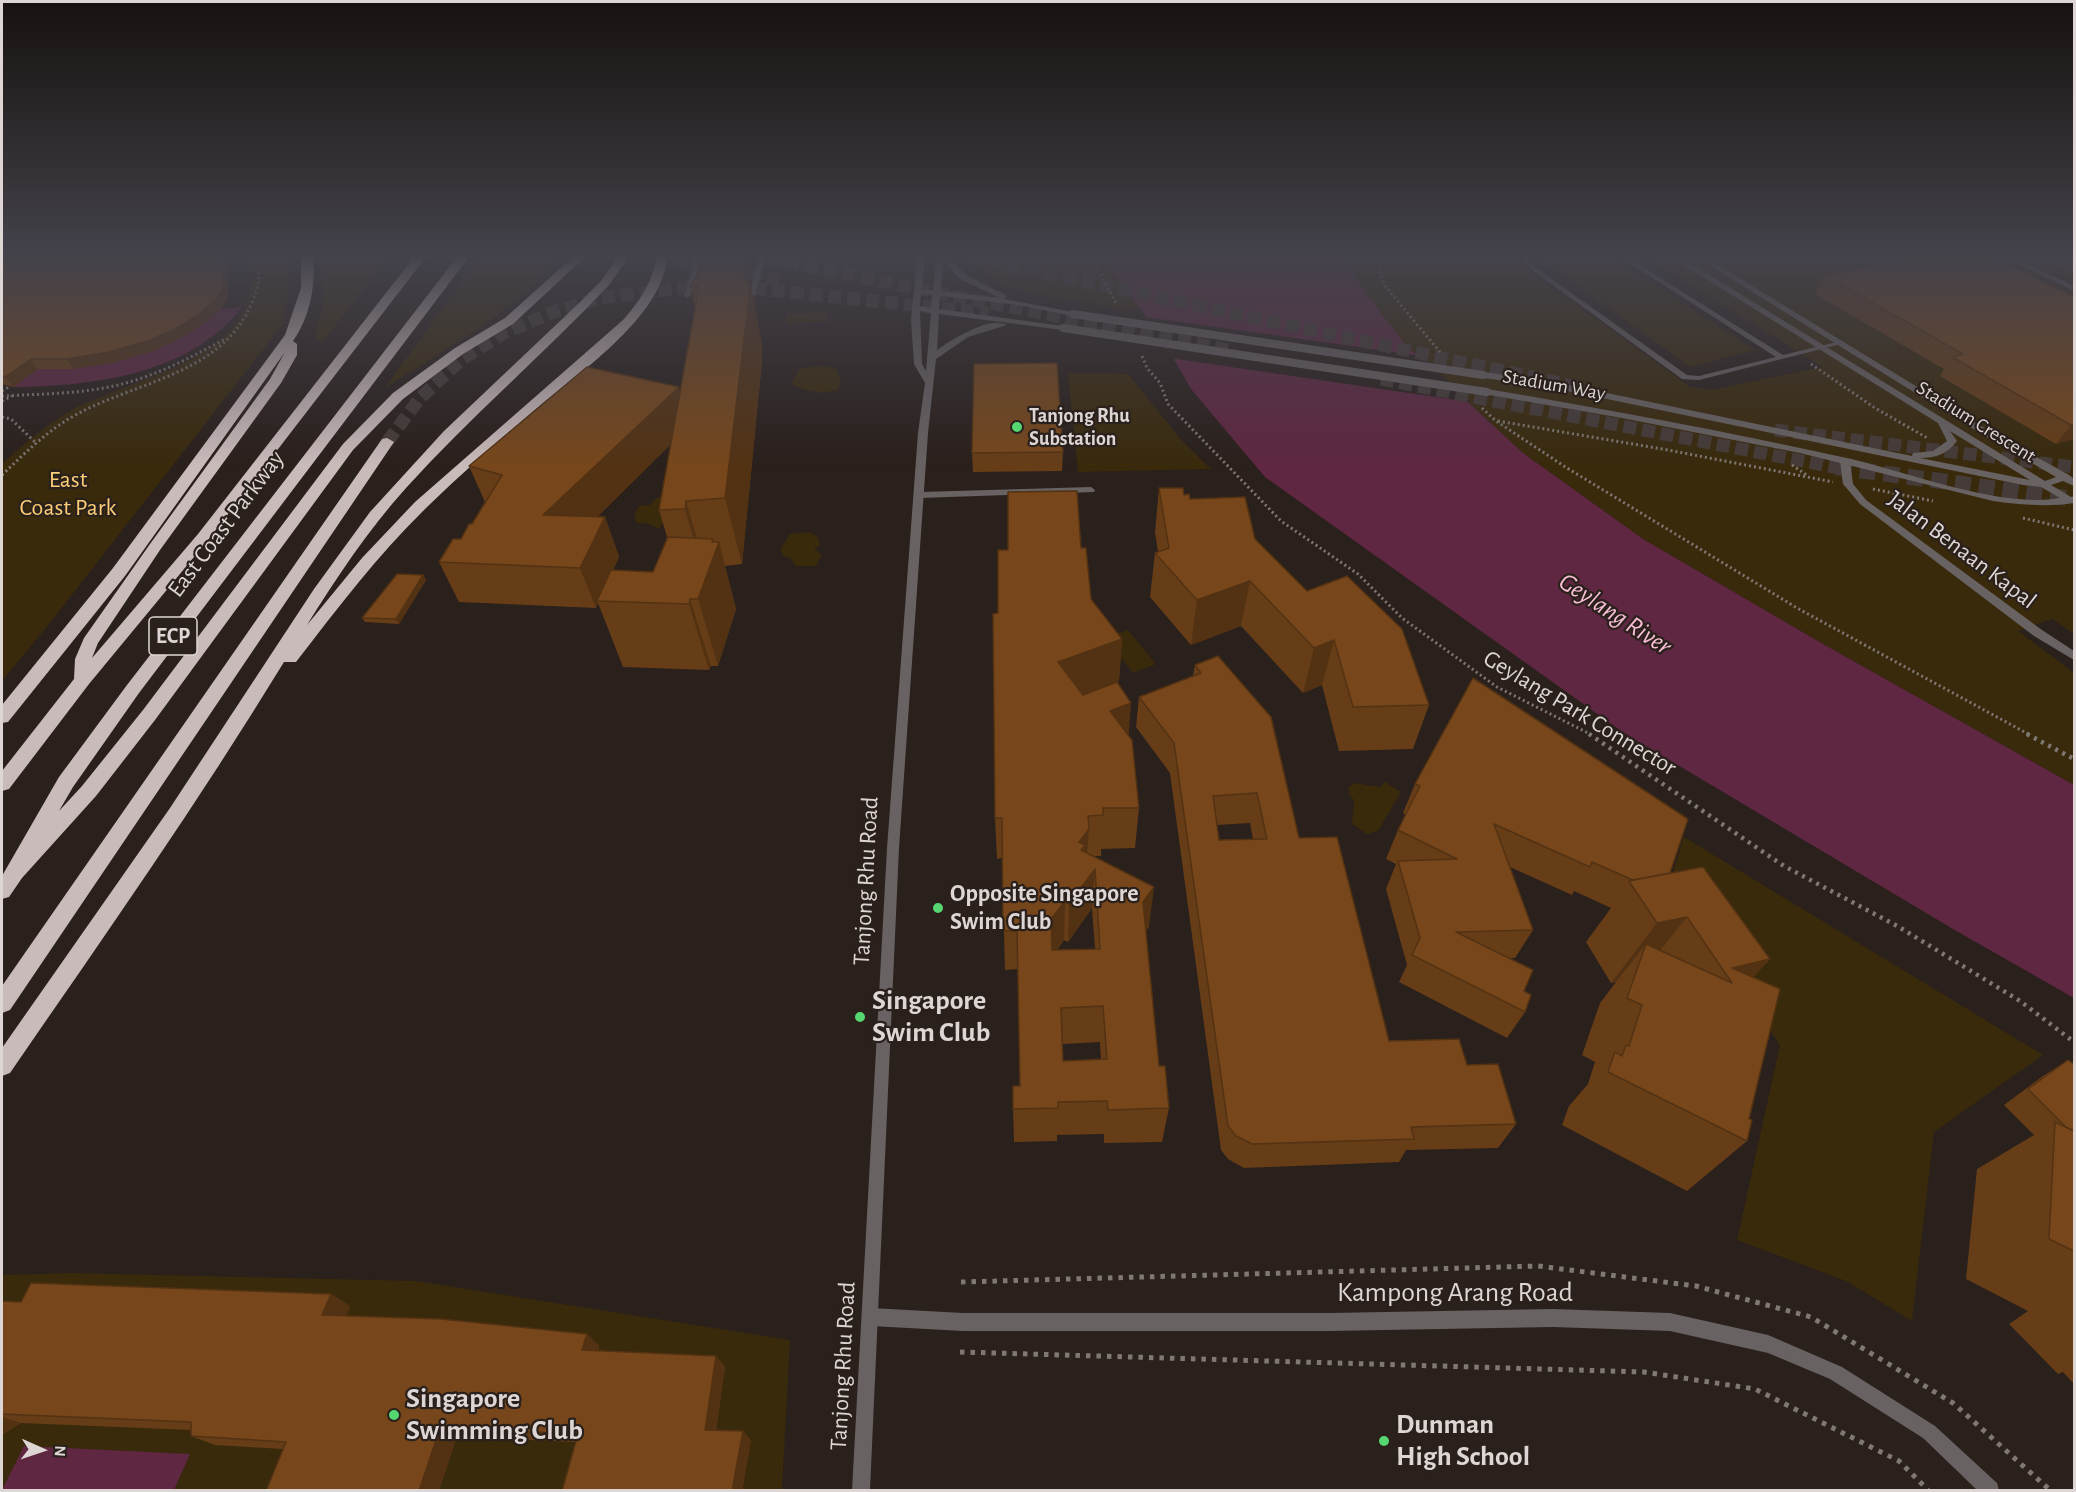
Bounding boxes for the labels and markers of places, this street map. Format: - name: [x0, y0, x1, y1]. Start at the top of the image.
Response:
- place label: Tanjong Rhu Substation: [1029, 404, 1130, 451]
- marker: Tanjong Rhu Substation: [1010, 420, 1024, 434]
- place label: Opposite Singapore Swim Club: [950, 880, 1139, 936]
- marker: Opposite Singapore Swim Club: [931, 901, 945, 915]
- place label: Singapore Swim Club: [872, 984, 990, 1050]
- marker: Singapore Swim Club: [853, 1010, 867, 1024]
- place label: Singapore Swimming Club: [406, 1382, 583, 1448]
- marker: Singapore Swimming Club: [387, 1408, 401, 1422]
- place label: Dunman High School: [1396, 1408, 1530, 1474]
- marker: Dunman High School: [1377, 1434, 1391, 1448]

